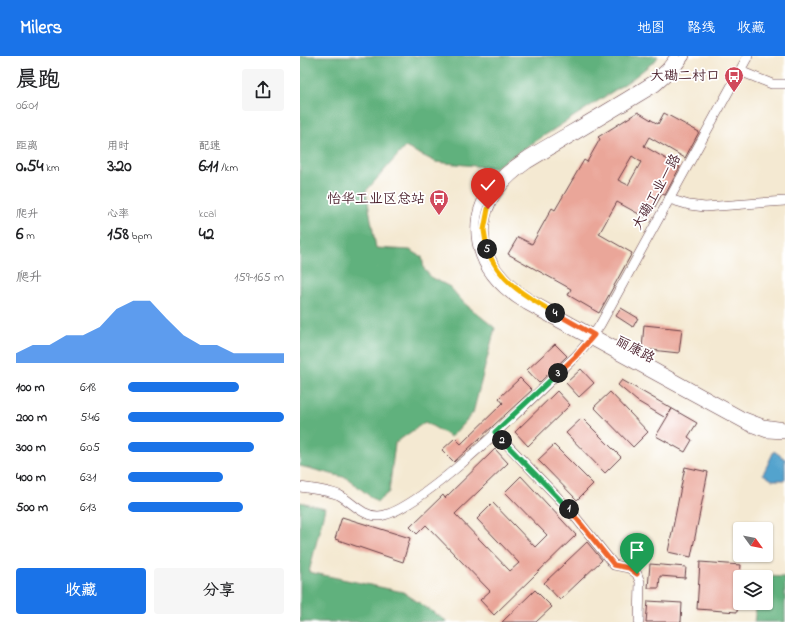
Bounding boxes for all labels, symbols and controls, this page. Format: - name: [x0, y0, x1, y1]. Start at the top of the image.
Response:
- text: Milers: [20, 15, 62, 42]
- text: 地图: [637, 18, 665, 39]
- text: 路线: [687, 18, 715, 39]
- text: 收藏: [737, 18, 765, 39]
- text: 晨跑: [16, 65, 60, 97]
- bus stop icon: 大磡二村口: [723, 65, 745, 93]
- place label: 大磡二村口: [650, 66, 720, 87]
- button: share: [242, 69, 284, 111]
- text: 06:01: [16, 96, 38, 115]
- text: 距离: [16, 138, 38, 154]
- text: 用时: [107, 138, 129, 154]
- text: 配速: [199, 138, 221, 154]
- street label: 大磡工业一路: [627, 150, 687, 234]
- text: 0.54: [16, 154, 44, 179]
- text: 3:20: [107, 154, 132, 179]
- text: 6:11: [199, 154, 218, 179]
- text: km: [44, 160, 60, 176]
- text: /km: [218, 160, 238, 176]
- pin: [471, 168, 505, 209]
- icon: check: [477, 174, 499, 196]
- bus stop icon: 怡华工业区总站: [428, 188, 450, 216]
- place label: 怡华工业区总站: [327, 189, 425, 210]
- text: 爬升: [16, 206, 38, 222]
- text: 心率: [107, 206, 129, 222]
- text: kcal: [199, 206, 216, 222]
- text: 6: [16, 222, 23, 247]
- text: 158: [107, 222, 129, 247]
- text: 42: [199, 222, 214, 247]
- text: m: [23, 228, 35, 244]
- text: bpm: [129, 228, 152, 244]
- pin: 5: [477, 239, 497, 259]
- text: 5: [484, 241, 490, 257]
- text: 爬升: [16, 268, 42, 287]
- text: 159–165 m: [234, 268, 284, 287]
- pin: 4: [545, 303, 565, 323]
- text: 4: [553, 305, 557, 321]
- street label: 丽康路: [612, 331, 658, 369]
- pin: 3: [548, 363, 568, 383]
- text: 3: [556, 365, 560, 381]
- text: 100 m: [16, 378, 45, 397]
- text: 6:18: [80, 378, 96, 397]
- text: 200 m: [16, 408, 47, 427]
- text: 5:46: [80, 408, 100, 427]
- pin: 2: [492, 430, 512, 450]
- text: 2: [499, 432, 505, 448]
- text: 300 m: [16, 438, 46, 457]
- text: 6:05: [80, 438, 100, 457]
- text: 400 m: [16, 468, 46, 487]
- text: 6:31: [80, 468, 96, 487]
- text: 500 m: [16, 498, 48, 517]
- text: 6:13: [80, 498, 96, 517]
- pin: 1: [559, 499, 579, 519]
- text: 1: [567, 501, 571, 517]
- north arrow: [733, 522, 773, 562]
- map controls: [733, 522, 773, 610]
- pin: [620, 533, 654, 574]
- icon: arrive: [626, 539, 648, 561]
- button: 收藏: [16, 568, 146, 614]
- button: 分享: [154, 568, 284, 614]
- button: layers: [733, 570, 773, 610]

